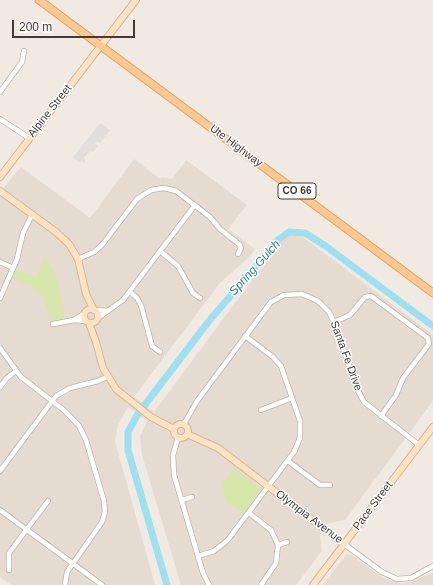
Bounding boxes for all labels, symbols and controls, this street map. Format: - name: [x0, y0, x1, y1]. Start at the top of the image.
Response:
- scale bar: [14, 12, 137, 38]
- text: 200 m: [19, 20, 52, 34]
- street label: Alpine Street: [25, 82, 75, 140]
- street label: Ute Highway: [207, 122, 265, 170]
- road number: CO 66: [278, 183, 316, 199]
- water label: Spring Gulch: [226, 237, 284, 299]
- street label: Santa Fe Drive: [327, 319, 365, 393]
- street label: Pace Street: [350, 479, 396, 533]
- street label: Olympia Avenue: [273, 488, 345, 546]

